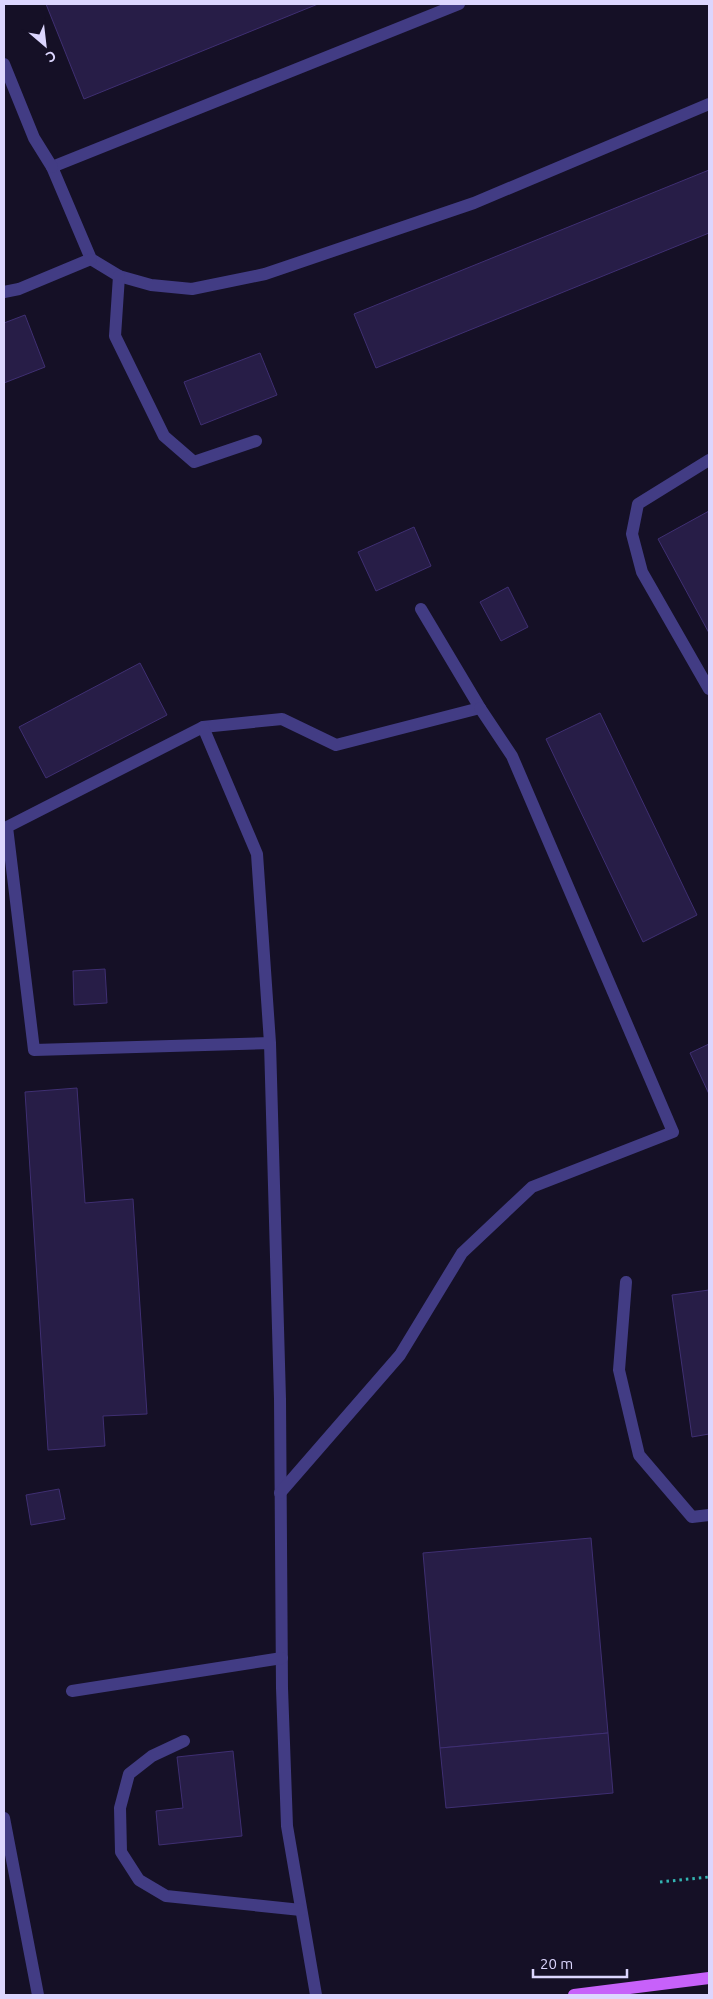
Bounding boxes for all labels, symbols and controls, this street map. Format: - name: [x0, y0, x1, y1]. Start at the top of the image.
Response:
- north arrow: [20, 20, 70, 70]
- text: С: [43, 47, 59, 66]
- scale bar: [533, 1946, 627, 1978]
- text: 20 m: [540, 1955, 573, 1972]

